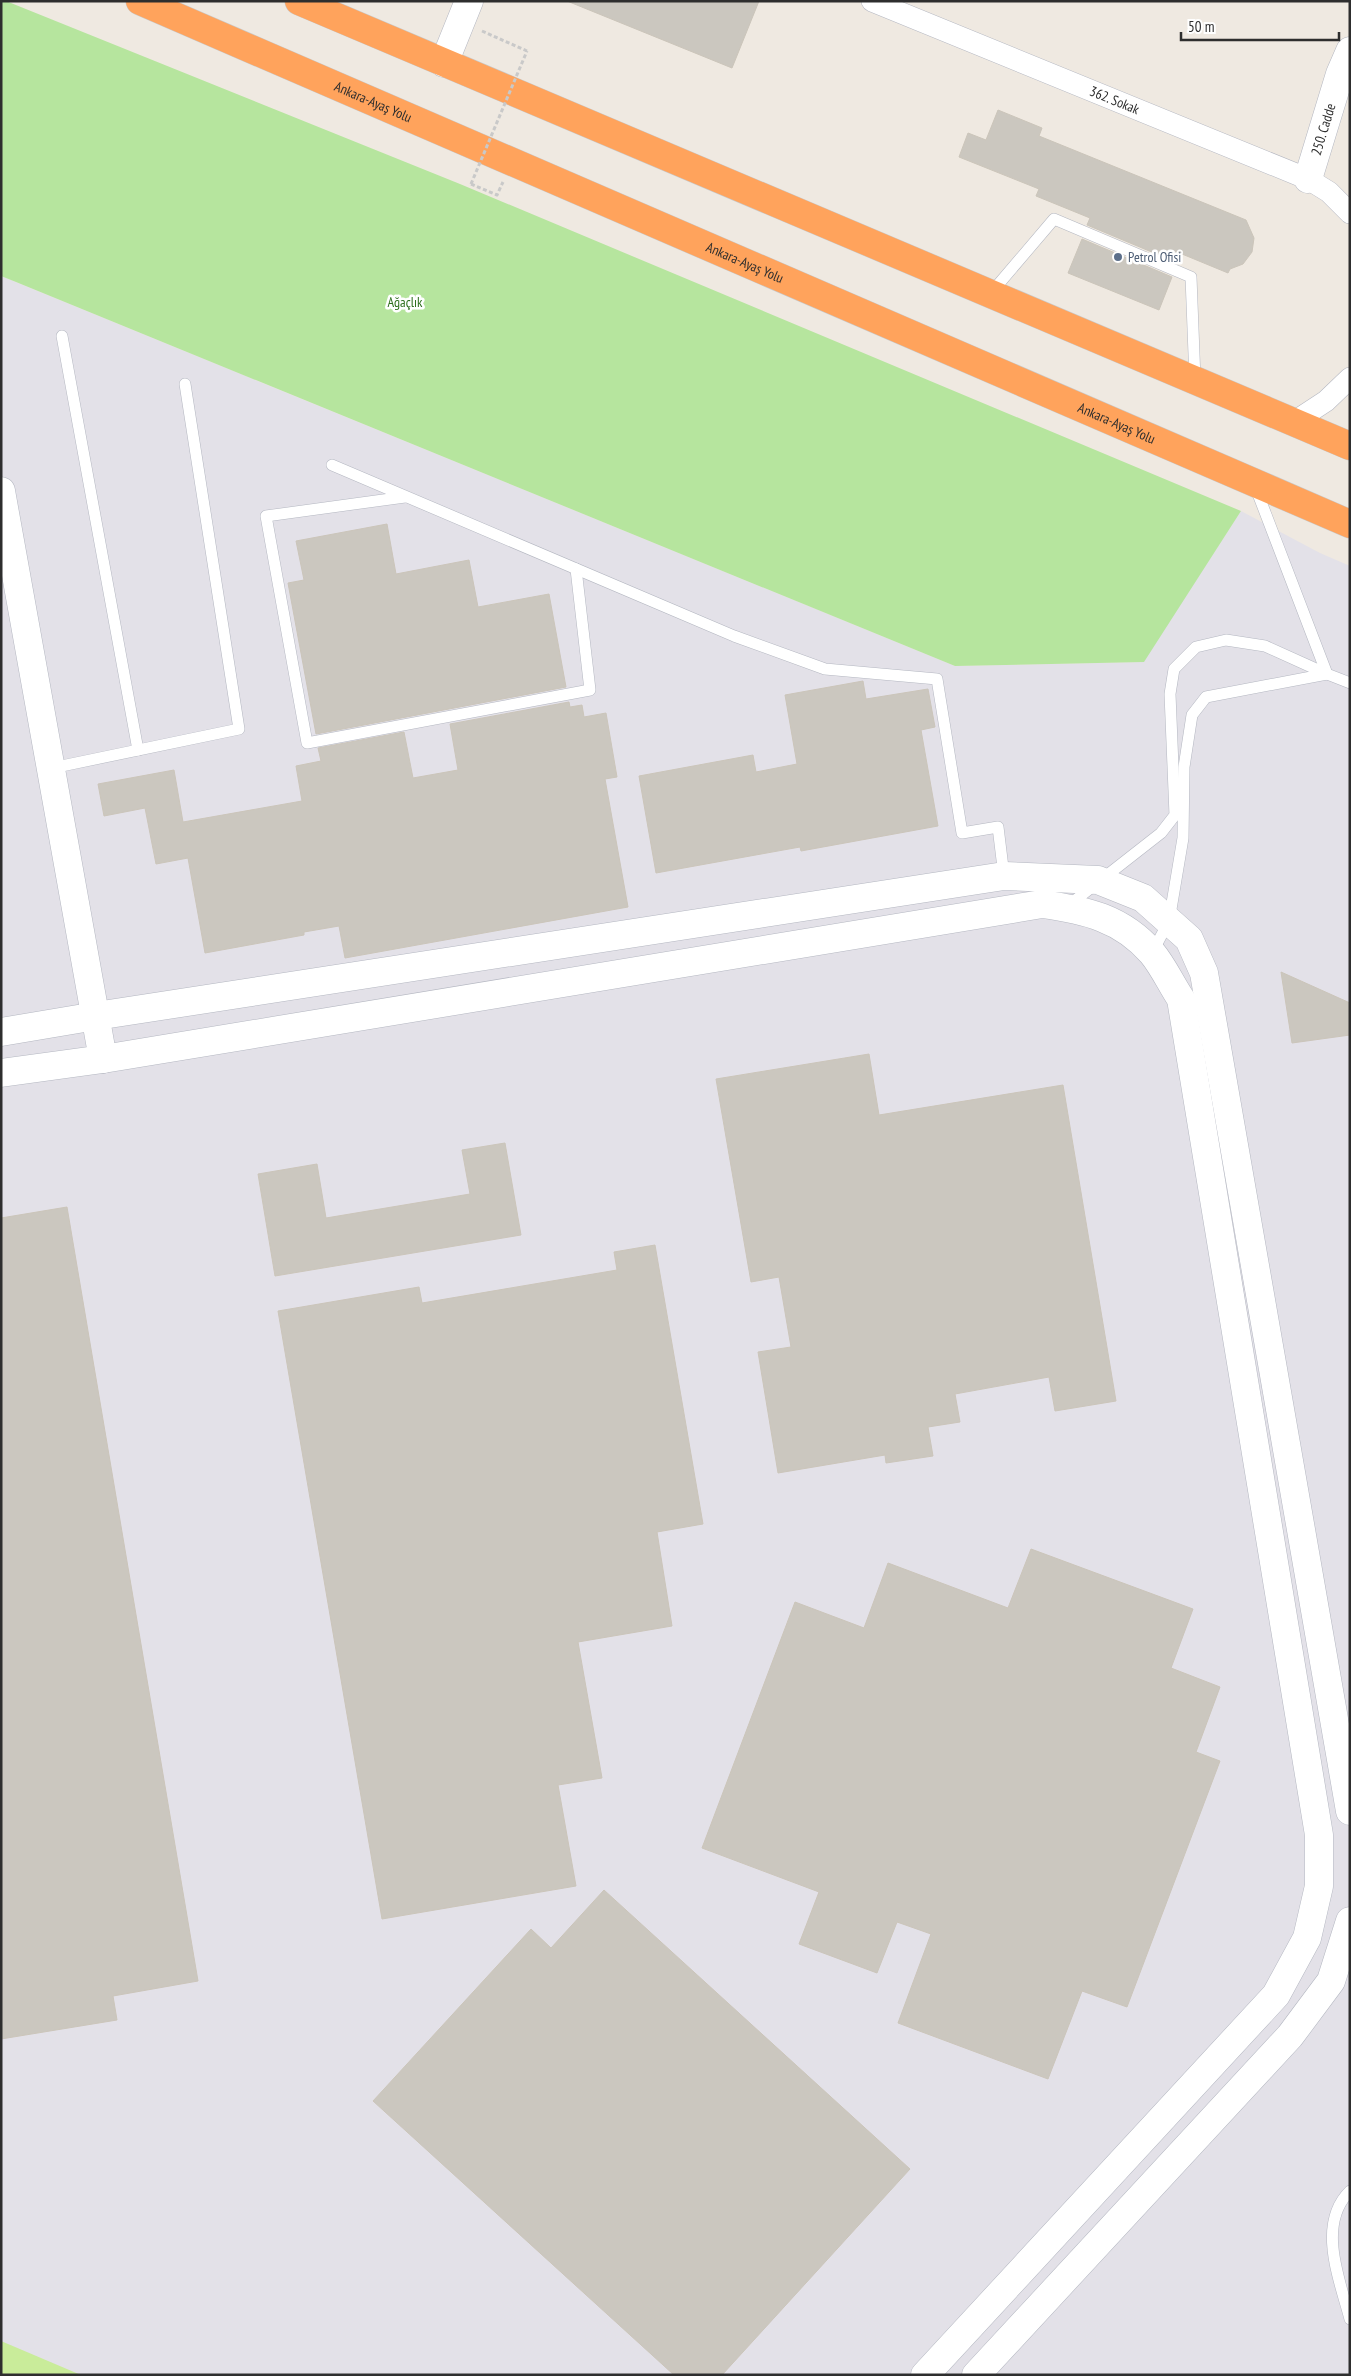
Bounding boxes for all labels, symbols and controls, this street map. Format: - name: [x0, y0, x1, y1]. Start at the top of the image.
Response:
- scale bar: [1181, 10, 1338, 42]
- text: 50 m: [1188, 17, 1214, 36]
- street label: Ankara-Ayaş Yolu: [332, 77, 415, 126]
- street label: 362. Sokak: [1087, 82, 1143, 118]
- street label: 250. Cadde: [1307, 101, 1340, 157]
- street label: Ankara-Ayaş Yolu: [703, 238, 786, 287]
- place label: Petrol Ofisi: [1128, 248, 1181, 266]
- marker: Petrol Ofisi: [1112, 251, 1124, 263]
- park label: Ağaçlık: [388, 293, 423, 311]
- street label: Ankara-Ayaş Yolu: [1075, 399, 1158, 448]

